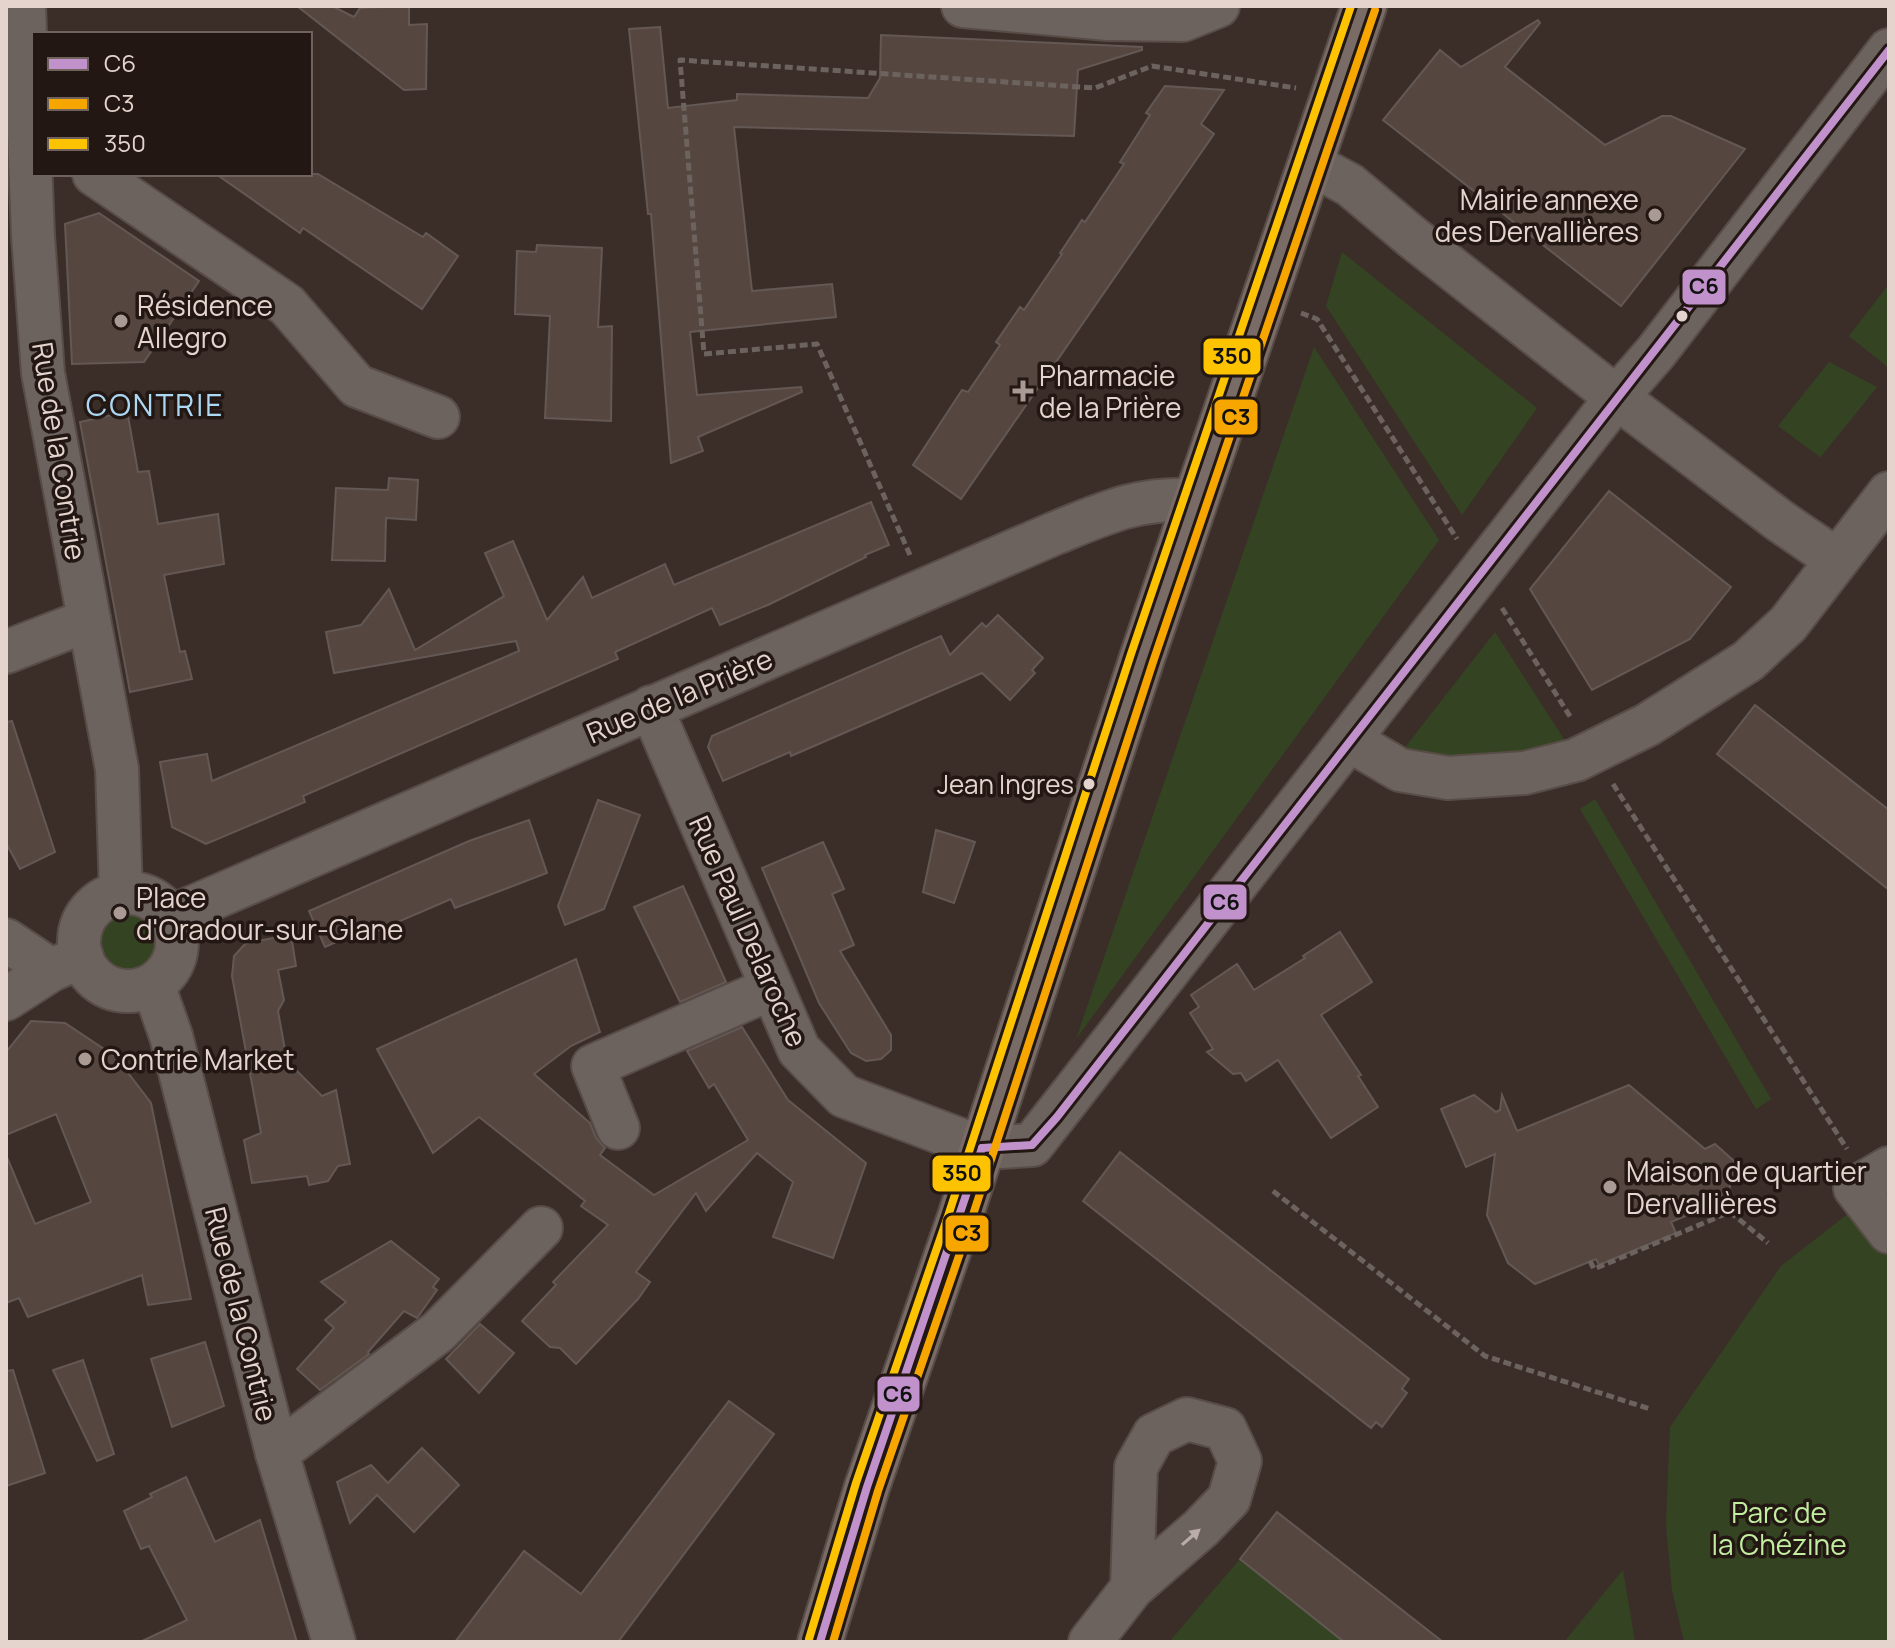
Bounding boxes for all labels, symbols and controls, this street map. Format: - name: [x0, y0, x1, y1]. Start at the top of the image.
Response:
- legend: [32, 32, 312, 176]
- text: C6: [104, 46, 136, 79]
- text: C3: [104, 86, 134, 119]
- text: 350: [104, 126, 146, 159]
- place label: Mairie annexe des Dervallières: [1435, 180, 1639, 250]
- marker: Mairie annexe des Dervallières: [1646, 206, 1664, 224]
- line badge: C6: [1681, 268, 1727, 306]
- text: C6: [1689, 271, 1719, 301]
- place label: Résidence Allegro: [137, 286, 273, 356]
- unlabelled marker: [1674, 308, 1690, 324]
- marker: Résidence Allegro: [112, 312, 130, 330]
- line badge: 350: [1202, 337, 1262, 376]
- street label: Rue de la Contrie: [24, 339, 96, 563]
- text: 350: [1212, 341, 1252, 371]
- place label: Pharmacie de la Prière: [1039, 356, 1181, 426]
- marker: Pharmacie de la Prière: [1014, 382, 1032, 400]
- district label: CONTRIE: [86, 384, 224, 425]
- line badge: C3: [1213, 398, 1259, 436]
- text: C3: [1221, 402, 1251, 432]
- street label: Rue de la Prière: [580, 639, 778, 751]
- place label: Jean Ingres: [937, 766, 1074, 802]
- marker: Jean Ingres: [1081, 776, 1097, 792]
- street label: Rue Paul Delaroche: [681, 810, 817, 1052]
- place label: Place d'Oradour-sur-Glane: [136, 878, 403, 948]
- line badge: C6: [1202, 883, 1248, 921]
- text: C6: [1210, 887, 1240, 917]
- marker: Place d'Oradour-sur-Glane: [111, 904, 129, 922]
- place label: Contrie Market: [101, 1040, 294, 1078]
- marker: Contrie Market: [76, 1050, 94, 1068]
- place label: Maison de quartier Dervallières: [1626, 1152, 1867, 1222]
- line badge: 350: [931, 1154, 992, 1193]
- text: 350: [942, 1158, 982, 1188]
- marker: Maison de quartier Dervallières: [1601, 1178, 1619, 1196]
- street label: Rue de la Contrie: [197, 1203, 287, 1425]
- line badge: C3: [944, 1214, 990, 1253]
- text: C3: [952, 1218, 982, 1248]
- line badge: C6: [876, 1375, 921, 1413]
- text: C6: [883, 1379, 913, 1409]
- park label: Parc de la Chézine: [1712, 1493, 1847, 1563]
- one-way arrow: [1180, 1529, 1200, 1546]

